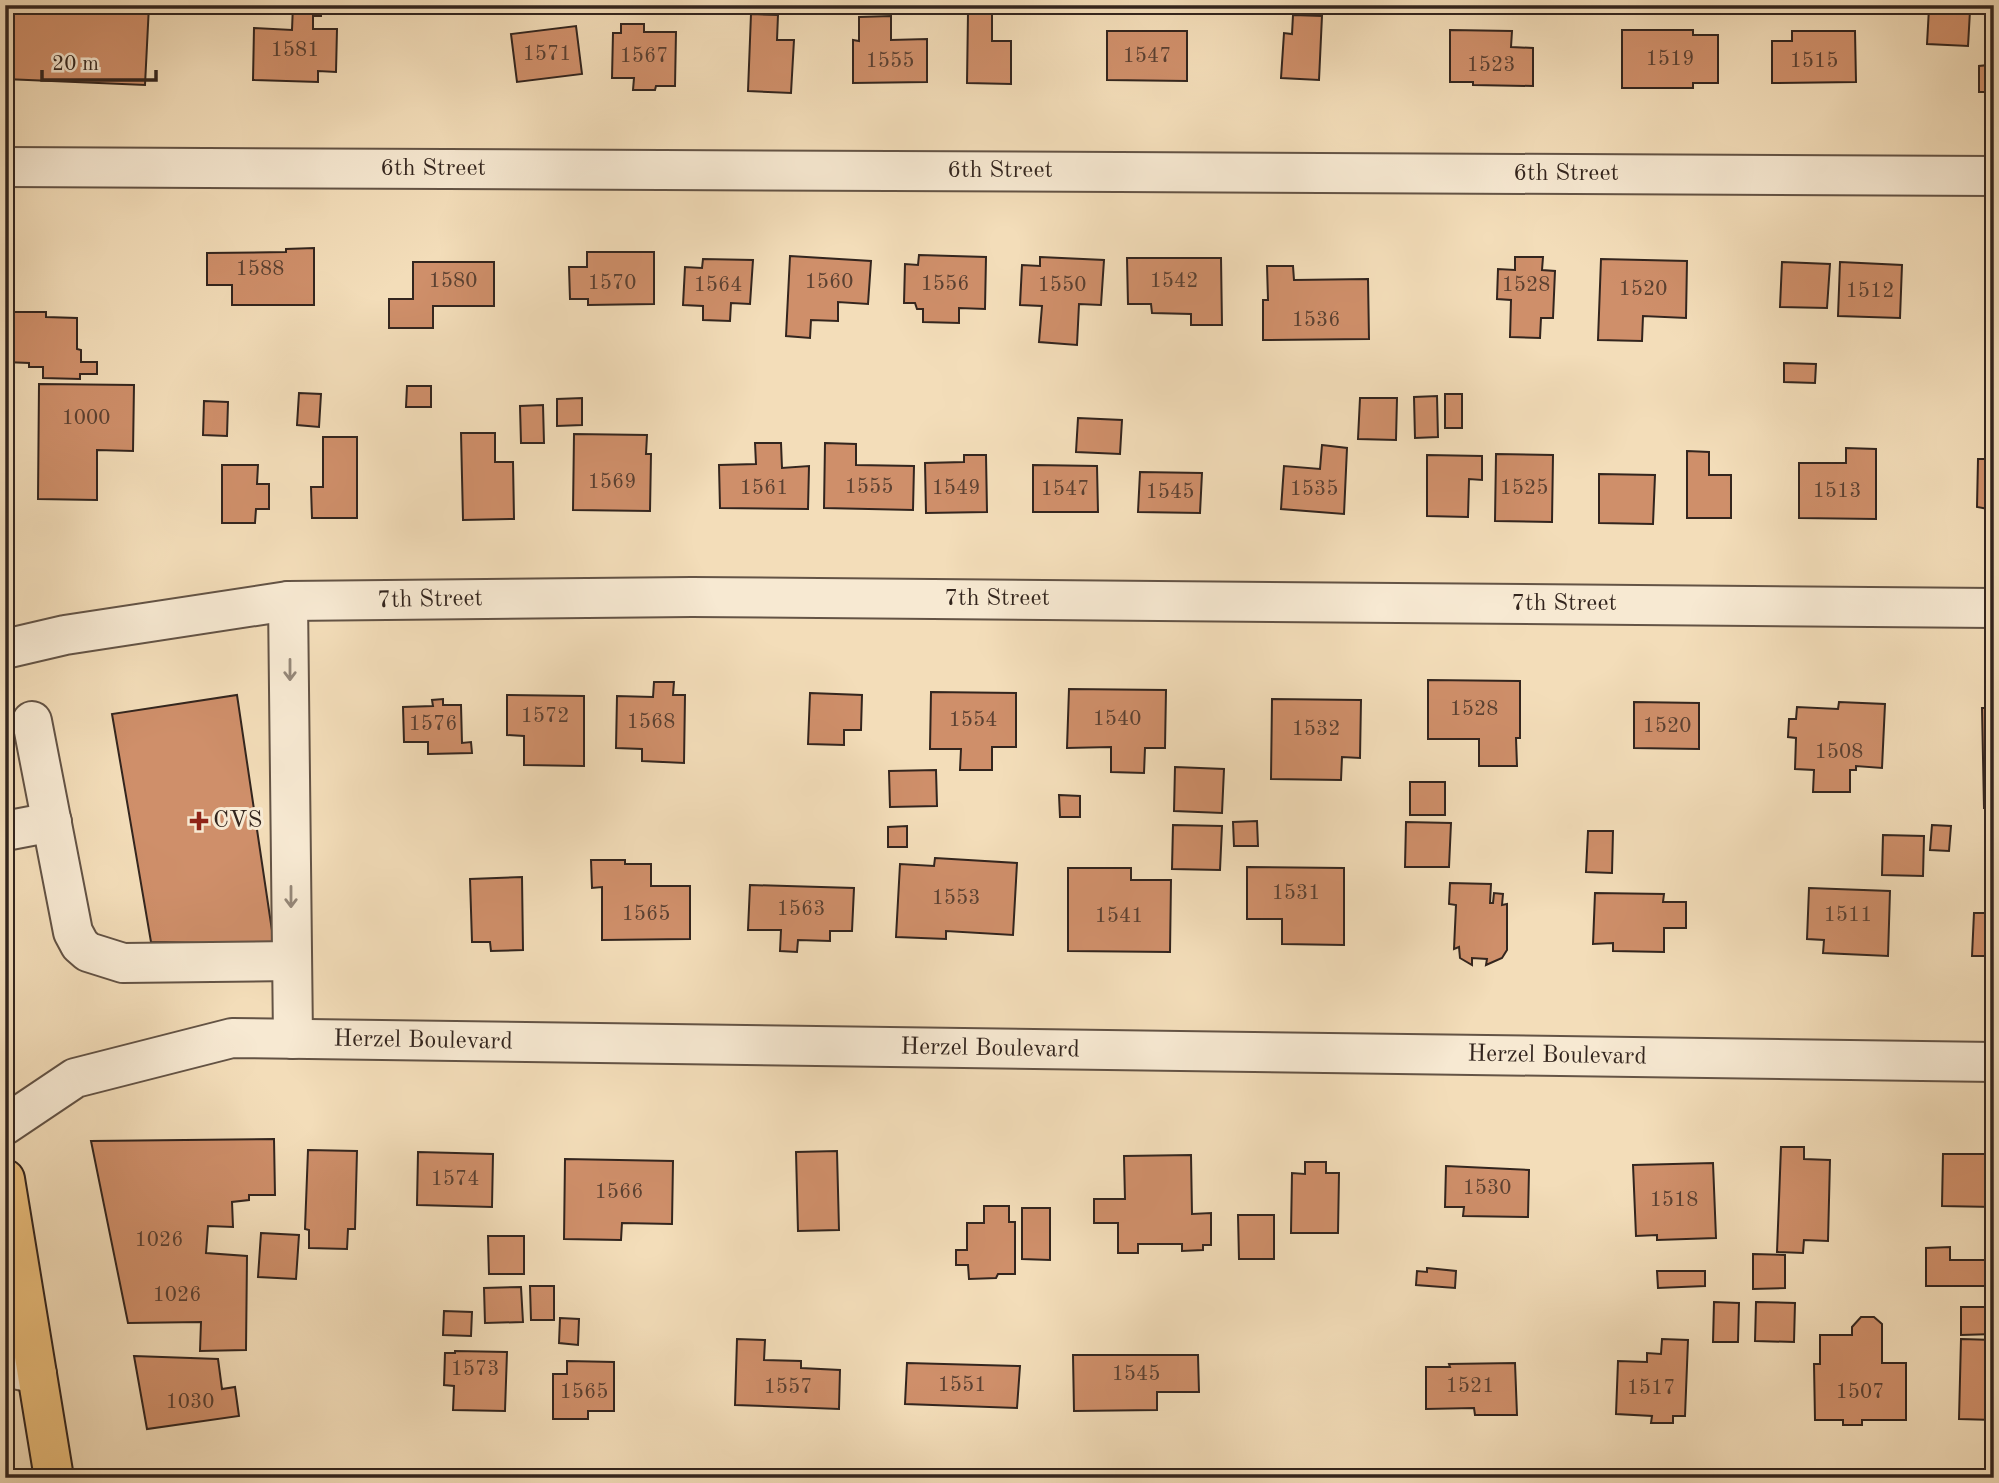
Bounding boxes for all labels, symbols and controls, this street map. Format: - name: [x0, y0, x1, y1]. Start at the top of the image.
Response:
- scale bar: [42, 38, 156, 82]
- house number: 1581: [271, 40, 319, 61]
- house number: 1571: [523, 44, 571, 65]
- house number: 1567: [620, 46, 668, 67]
- house number: 1547: [1123, 46, 1171, 67]
- house number: 1519: [1646, 49, 1694, 70]
- house number: 1555: [866, 51, 914, 72]
- house number: 1515: [1790, 51, 1838, 72]
- text: 20 m: [52, 54, 99, 75]
- house number: 1523: [1467, 55, 1515, 76]
- street label: 6th Street: [380, 157, 486, 181]
- street label: 6th Street: [947, 159, 1053, 183]
- street label: 6th Street: [1513, 162, 1619, 186]
- house number: 1588: [236, 259, 284, 280]
- house number: 1580: [429, 271, 477, 292]
- house number: 1542: [1150, 271, 1198, 292]
- house number: 1560: [805, 272, 853, 293]
- house number: 1570: [588, 273, 636, 294]
- house number: 1556: [921, 274, 969, 295]
- house number: 1564: [694, 275, 742, 296]
- house number: 1550: [1038, 275, 1086, 296]
- house number: 1528: [1502, 275, 1550, 296]
- house number: 1520: [1619, 279, 1667, 300]
- house number: 1512: [1846, 281, 1894, 302]
- house number: 1536: [1292, 310, 1340, 331]
- house number: 1000: [62, 408, 110, 429]
- house number: 1569: [588, 472, 636, 493]
- house number: 1555: [845, 477, 893, 498]
- house number: 1561: [740, 478, 788, 499]
- house number: 1549: [932, 478, 980, 499]
- house number: 1525: [1500, 478, 1548, 499]
- house number: 1547: [1041, 479, 1089, 500]
- house number: 1535: [1290, 479, 1338, 500]
- house number: 1513: [1813, 481, 1861, 502]
- house number: 1545: [1146, 482, 1194, 503]
- street label: 7th Street: [377, 587, 483, 613]
- street label: 7th Street: [944, 587, 1050, 611]
- street label: 7th Street: [1511, 592, 1617, 616]
- one-way arrow: [283, 658, 297, 681]
- house number: 1528: [1450, 699, 1498, 720]
- house number: 1572: [521, 706, 569, 727]
- house number: 1540: [1093, 709, 1141, 730]
- house number: 1554: [949, 710, 997, 731]
- house number: 1568: [627, 712, 675, 733]
- house number: 1576: [409, 714, 457, 735]
- house number: 1520: [1643, 716, 1691, 737]
- house number: 1532: [1292, 719, 1340, 740]
- house number: 1508: [1815, 742, 1863, 763]
- place label: CVS: [213, 809, 263, 833]
- marker: CVS: [191, 813, 207, 829]
- house number: 1531: [1272, 883, 1320, 904]
- one-way arrow: [284, 885, 298, 908]
- house number: 1553: [932, 888, 980, 909]
- house number: 1563: [777, 899, 825, 920]
- house number: 1565: [622, 904, 670, 925]
- house number: 1511: [1824, 905, 1872, 926]
- house number: 1541: [1095, 906, 1143, 927]
- street label: Herzel Boulevard: [333, 1027, 513, 1055]
- street label: Herzel Boulevard: [900, 1035, 1080, 1063]
- street label: Herzel Boulevard: [1467, 1042, 1647, 1070]
- house number: 1574: [431, 1169, 479, 1190]
- house number: 1530: [1463, 1178, 1511, 1199]
- house number: 1566: [595, 1182, 643, 1203]
- house number: 1518: [1650, 1190, 1698, 1211]
- house number: 1026: [135, 1230, 183, 1251]
- house number: 1026: [153, 1285, 201, 1306]
- house number: 1573: [451, 1359, 499, 1380]
- house number: 1545: [1112, 1364, 1160, 1385]
- house number: 1551: [938, 1375, 986, 1396]
- house number: 1521: [1446, 1376, 1494, 1397]
- house number: 1557: [764, 1377, 812, 1398]
- house number: 1517: [1627, 1378, 1675, 1399]
- house number: 1565: [560, 1382, 608, 1403]
- house number: 1507: [1836, 1382, 1884, 1403]
- house number: 1030: [166, 1392, 214, 1413]

